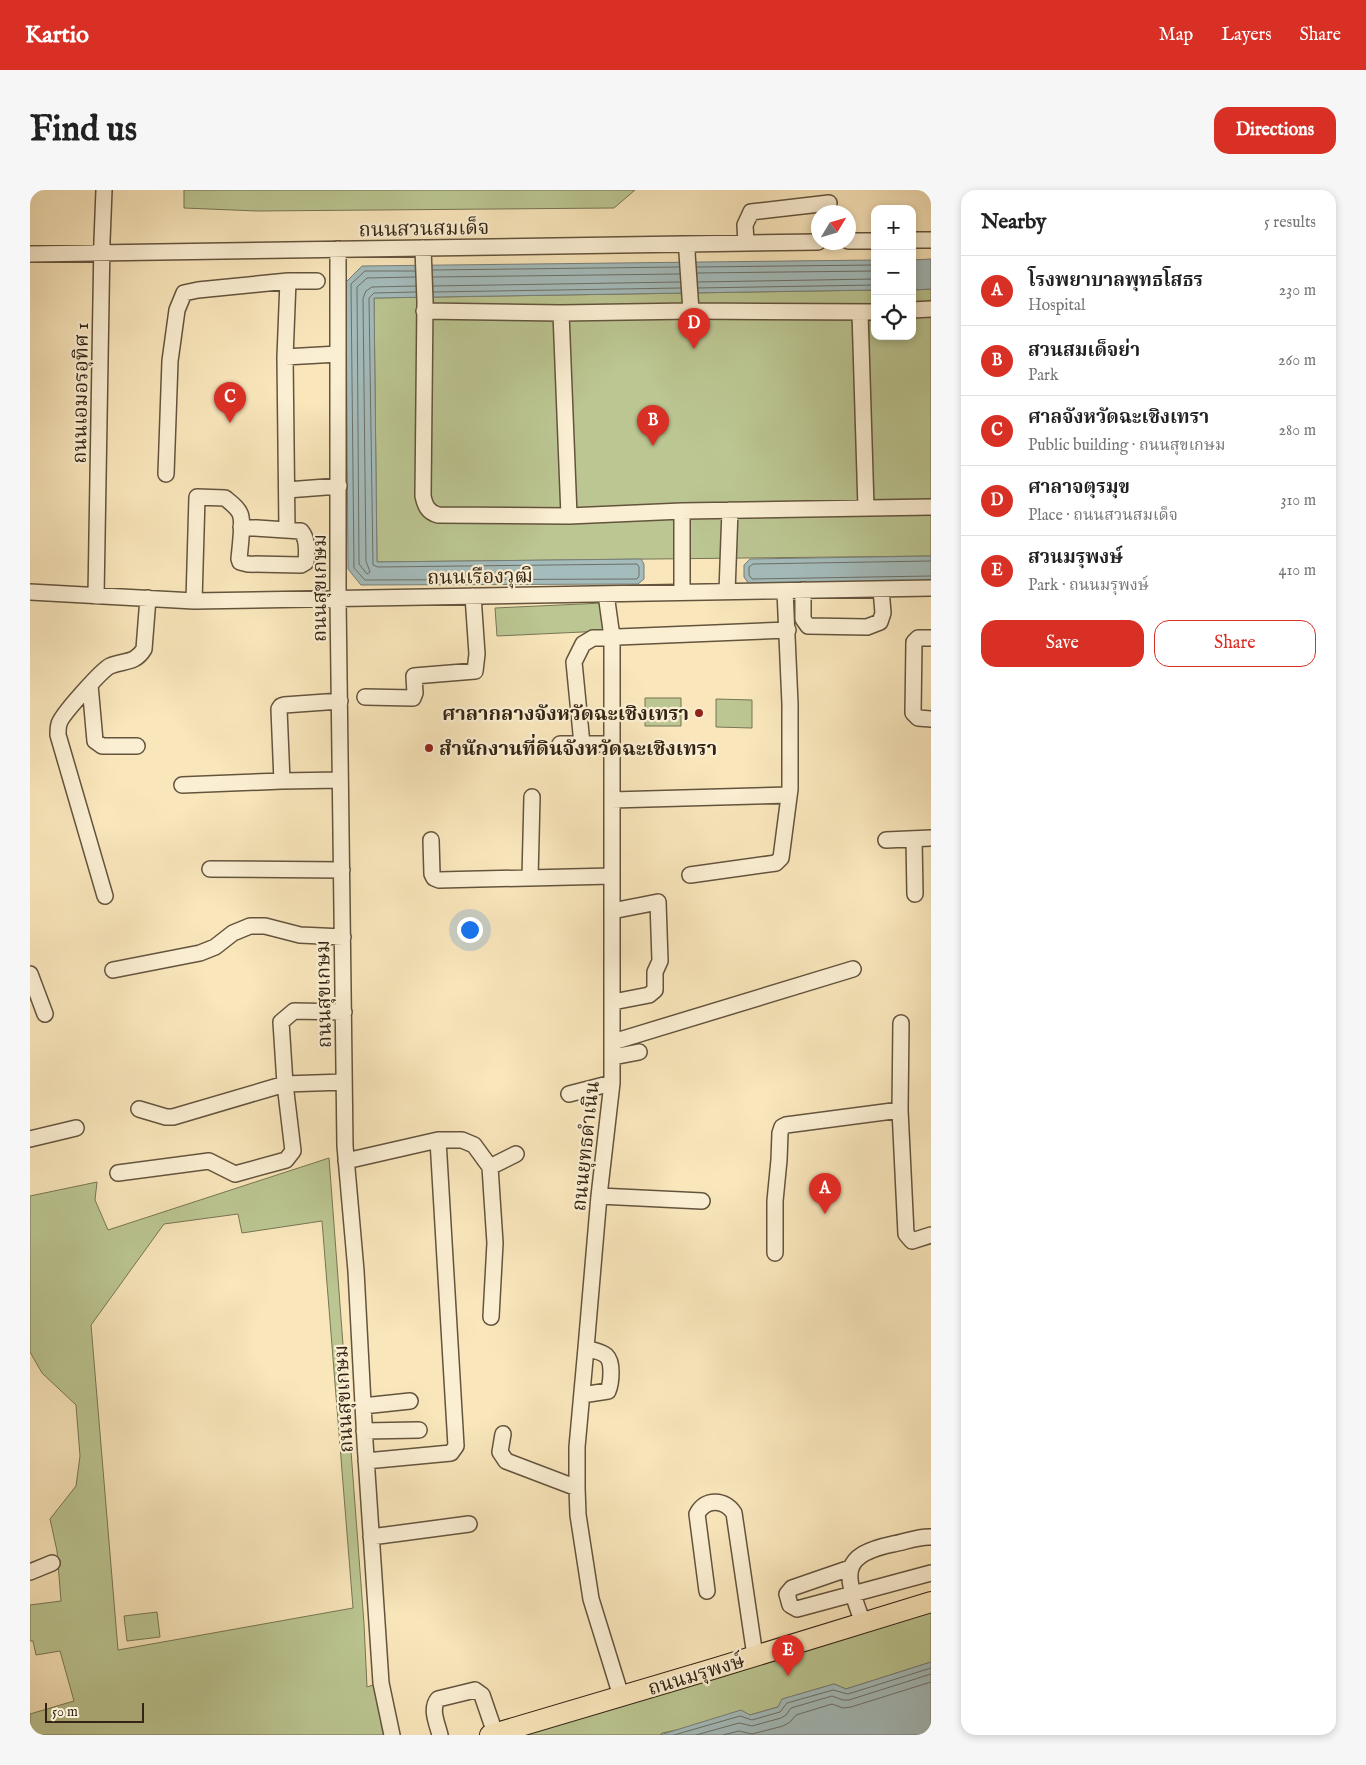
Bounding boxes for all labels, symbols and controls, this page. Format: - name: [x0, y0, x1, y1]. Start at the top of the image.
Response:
- text: Kartio: [25, 20, 89, 51]
- text: Map: [1159, 24, 1193, 47]
- text: Layers: [1221, 24, 1272, 47]
- text: Share: [1300, 24, 1341, 47]
- button: Directions: [1214, 107, 1336, 154]
- text: Find us: [30, 108, 137, 153]
- north arrow: [811, 205, 856, 250]
- map controls: [871, 205, 916, 340]
- button: +: [871, 205, 916, 250]
- text: Nearby: [981, 209, 1046, 236]
- text: 5 results: [1264, 213, 1316, 233]
- street label: ถนนสวนสมเด็จ: [358, 216, 490, 243]
- button: −: [871, 250, 916, 295]
- text: โรงพยาบาลพุทธโสธร: [1028, 269, 1203, 293]
- text: A: [992, 281, 1002, 301]
- text: 230 m: [1279, 281, 1316, 301]
- button: locate: [871, 295, 916, 340]
- text: Hospital: [1028, 296, 1085, 316]
- pin: D: [678, 308, 710, 349]
- street label: ถนนเอมอรอุทิศ 1: [68, 322, 95, 464]
- text: สวนสมเด็จย่า: [1028, 339, 1140, 363]
- text: B: [992, 351, 1002, 371]
- text: 260 m: [1278, 351, 1316, 371]
- text: Park: [1028, 366, 1058, 386]
- pin: C: [214, 382, 246, 423]
- pin: B: [637, 405, 669, 446]
- text: ศาลจังหวัดฉะเชิงเทรา: [1028, 406, 1209, 430]
- text: C: [991, 421, 1003, 441]
- text: 280 m: [1279, 421, 1316, 441]
- text: Public building · ถนนสุขเกษม: [1028, 436, 1225, 456]
- text: ศาลาจตุรมุข: [1028, 476, 1130, 500]
- text: D: [991, 491, 1003, 511]
- text: 310 m: [1280, 491, 1316, 511]
- text: Place · ถนนสวนสมเด็จ: [1028, 506, 1178, 526]
- street label: ถนนสุขเกษม: [308, 534, 333, 642]
- text: สวนมรุพงษ์: [1028, 546, 1123, 570]
- text: E: [991, 561, 1003, 581]
- text: 410 m: [1279, 561, 1316, 581]
- street label: ถนนเรืองวุฒิ: [427, 564, 533, 591]
- text: Park · ถนนมรุพงษ์: [1028, 576, 1149, 596]
- button: Save: [981, 620, 1144, 667]
- button: Share: [1154, 620, 1316, 667]
- place label: ศาลากลางจังหวัดฉะเชิงเทรา: [442, 702, 689, 727]
- marker: ศาลากลางจังหวัดฉะเชิงเทรา: [693, 707, 705, 719]
- place label: สำนักงานที่ดินจังหวัดฉะเชิงเทรา: [439, 733, 717, 762]
- marker: สำนักงานที่ดินจังหวัดฉะเชิงเทรา: [423, 742, 435, 754]
- your location: [457, 917, 483, 943]
- street label: ถนนสุขเกษม: [311, 940, 338, 1048]
- street label: ถนนยุทธดำเนิน: [567, 1080, 606, 1213]
- pin: A: [809, 1173, 841, 1214]
- street label: ถนนสุขเกษม: [329, 1344, 360, 1454]
- pin: E: [772, 1635, 804, 1676]
- street label: ถนนมรุพงษ์: [645, 1649, 748, 1702]
- scale bar: [45, 1700, 144, 1723]
- text: 50 m: [52, 1703, 78, 1721]

